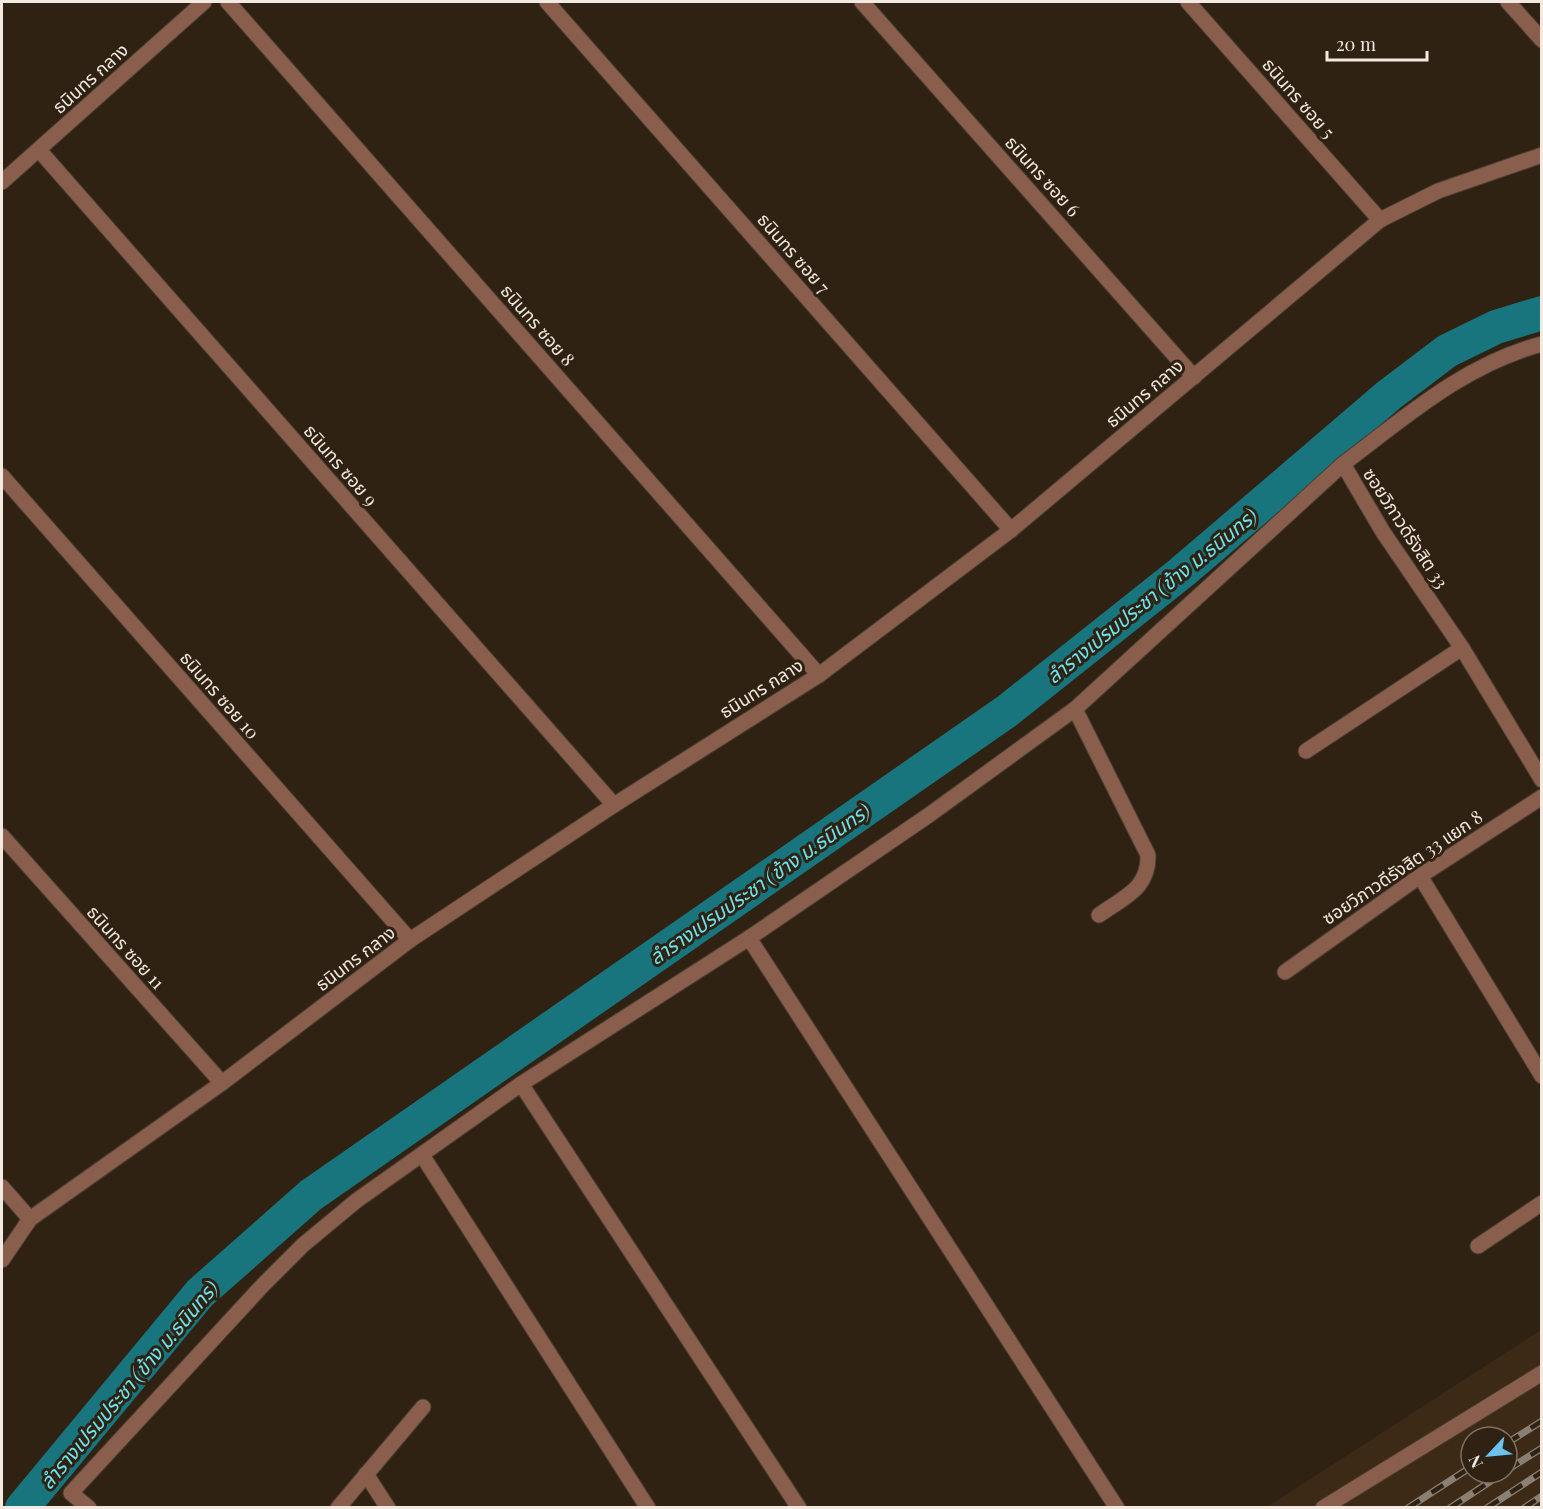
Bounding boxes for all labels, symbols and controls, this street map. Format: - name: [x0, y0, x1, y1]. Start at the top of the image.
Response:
- scale bar: [1327, 24, 1428, 62]
- text: 20 m: [1336, 32, 1376, 56]
- street label: ธนินทร กลาง: [47, 38, 133, 118]
- street label: ธนินทร ซอย 5: [1257, 53, 1341, 143]
- street label: ธนินทร ซอย 6: [1000, 130, 1086, 222]
- street label: ธนินทร ซอย 7: [752, 208, 836, 299]
- street label: ธนินทร ซอย 8: [496, 279, 580, 371]
- street label: ธนินทร กลาง: [1100, 354, 1188, 432]
- street label: ธนินทร ซอย 9: [299, 419, 383, 511]
- street label: ซอยวิภาวดีรังสิต 33: [1358, 463, 1454, 593]
- water label: ลำรางเปรมประชา (ข้าง ม.ธนินทร): [1040, 501, 1262, 689]
- street label: ธนินทร ซอย 10: [175, 646, 265, 744]
- street label: ธนินทร กลาง: [715, 653, 807, 723]
- water label: ลำรางเปรมประชา (ข้าง ม.ธนินทร): [643, 796, 875, 970]
- street label: ซอยวิภาวดีรังสิต 33 แยก 8: [1317, 804, 1487, 930]
- street label: ธนินทร ซอย 11: [82, 900, 170, 994]
- street label: ธนินทร กลาง: [310, 920, 400, 996]
- water label: ลำรางเปรมประชา (ข้าง ม.ธนินทร): [33, 1274, 223, 1494]
- north arrow: [1459, 1425, 1519, 1485]
- text: N: [1463, 1452, 1487, 1472]

